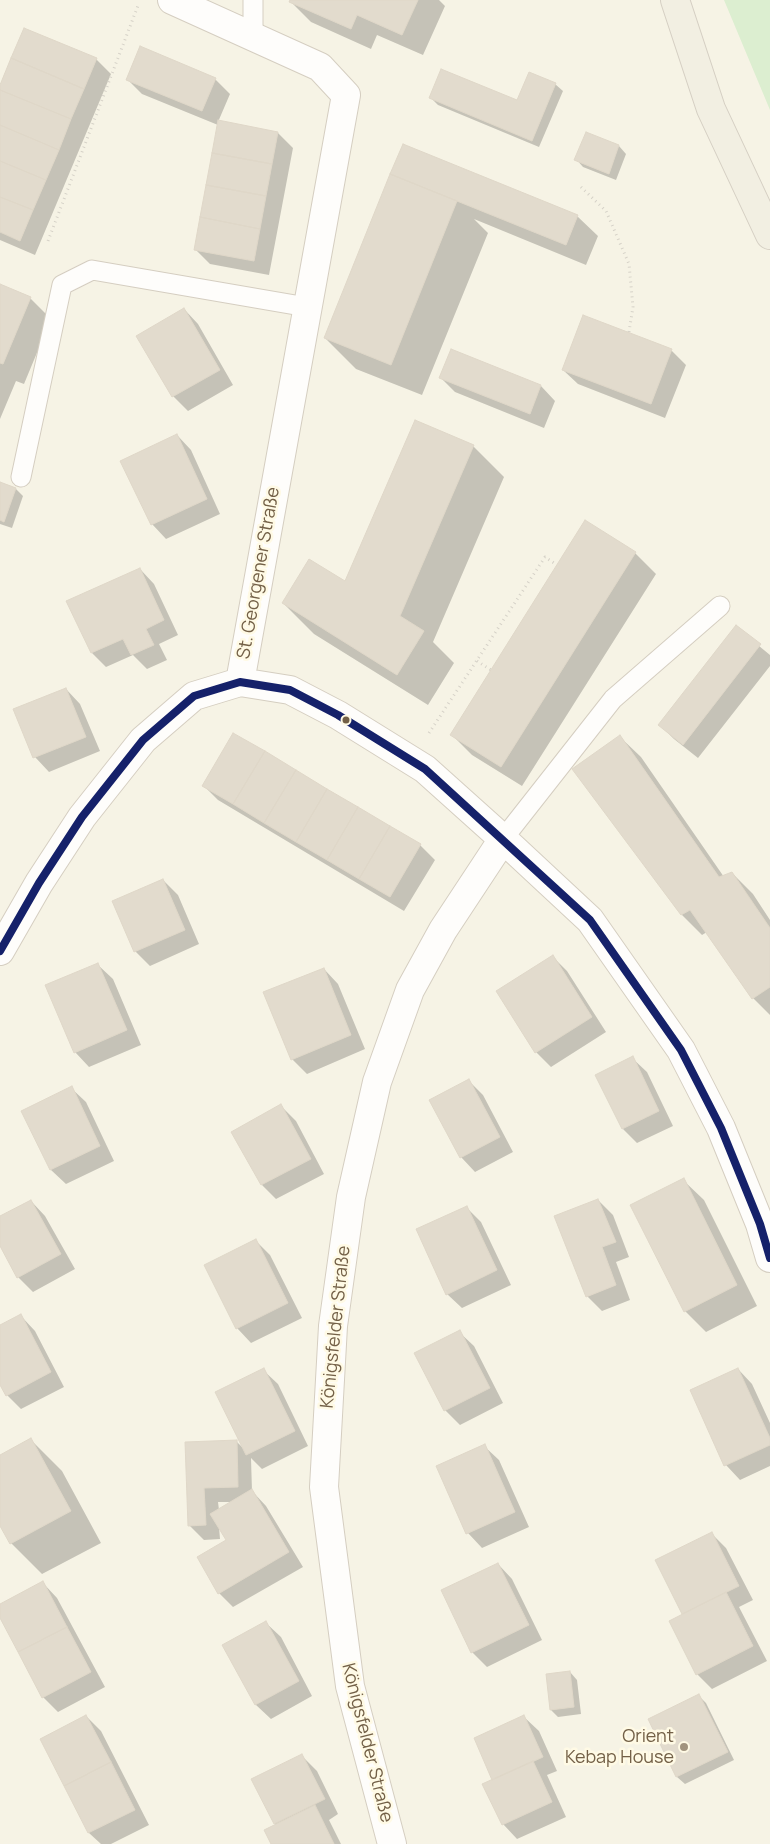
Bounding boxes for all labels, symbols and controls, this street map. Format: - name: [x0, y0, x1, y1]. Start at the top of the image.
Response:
- street label: St. Georgener Straße: [233, 485, 285, 661]
- unlabelled marker: [341, 715, 351, 725]
- street label: Königsfelder Straße: [317, 1245, 355, 1409]
- street label: Königsfelder Straße: [337, 1661, 397, 1825]
- place label: Orient Kebap House: [565, 1726, 674, 1768]
- marker: Orient Kebap House: [678, 1741, 690, 1753]

